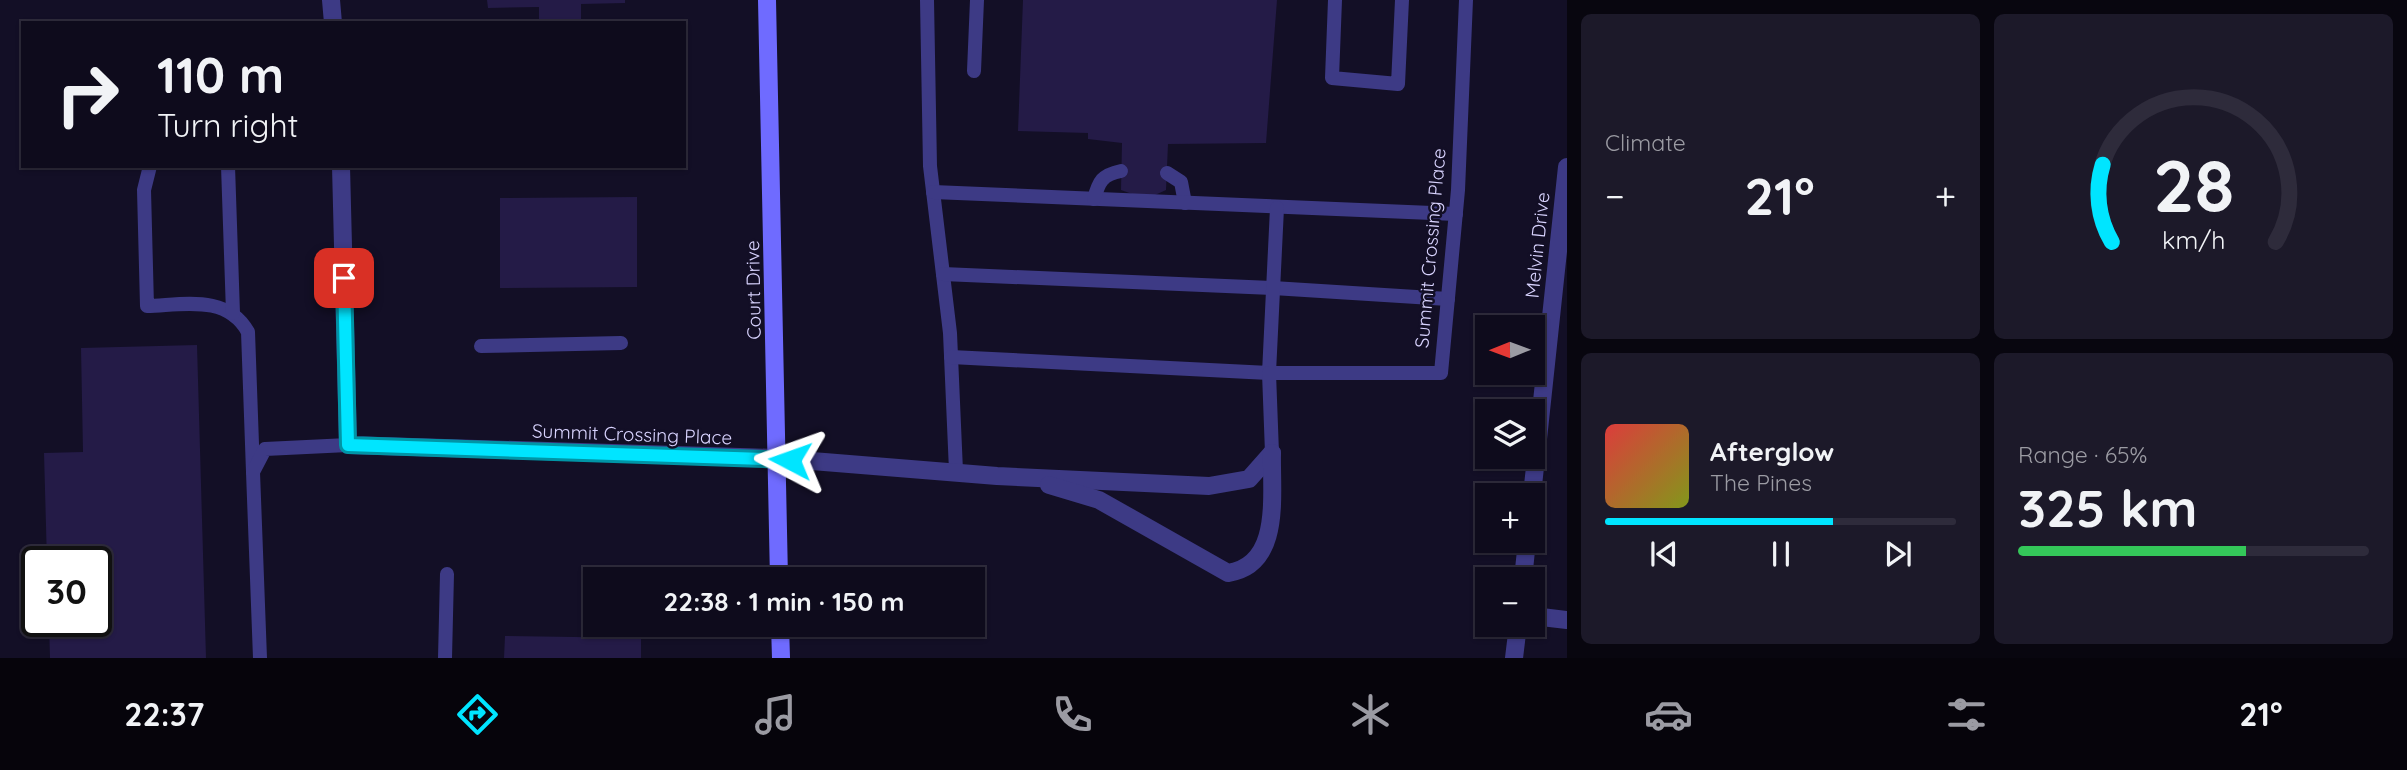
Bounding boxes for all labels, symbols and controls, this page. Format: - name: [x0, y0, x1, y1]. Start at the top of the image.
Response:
- text: 110 m: [157, 44, 284, 105]
- icon: right: [42, 49, 133, 140]
- text: Turn right: [157, 105, 298, 145]
- text: Climate: [1605, 128, 1686, 157]
- text: 28: [2153, 140, 2234, 231]
- street label: Summit Crossing Place: [1409, 147, 1451, 349]
- text: 21°: [1745, 163, 1815, 228]
- text: −: [1605, 172, 1625, 220]
- text: +: [1935, 172, 1956, 220]
- street label: Melvin Drive: [1520, 191, 1554, 299]
- text: km/h: [2162, 224, 2225, 255]
- street label: Court Drive: [740, 240, 766, 340]
- pin: [314, 248, 374, 308]
- icon: arrive: [325, 259, 363, 297]
- north arrow: [1475, 315, 1545, 385]
- map controls: [1475, 315, 1545, 637]
- button: layers: [1475, 399, 1545, 469]
- street label: Summit Crossing Place: [531, 419, 733, 449]
- position arrow: [753, 423, 827, 497]
- text: Afterglow: [1710, 435, 1834, 468]
- text: Range · 65%: [2018, 440, 2147, 469]
- text: The Pines: [1710, 468, 1812, 497]
- text: 325 km: [2018, 475, 2198, 540]
- button: +: [1475, 483, 1545, 553]
- icon: previous: [1645, 535, 1683, 573]
- icon: pause: [1762, 535, 1800, 573]
- icon: next: [1879, 535, 1917, 573]
- speed limit sign: 30: [21, 546, 112, 637]
- button: −: [1475, 567, 1545, 637]
- text: 22:38 · 1 min · 150 m: [664, 585, 904, 618]
- icon: directions: [453, 690, 502, 739]
- icon: music: [751, 690, 800, 739]
- icon: phone: [1048, 690, 1097, 739]
- icon: climate: [1346, 690, 1395, 739]
- icon: car: [1644, 690, 1693, 739]
- icon: filters: [1942, 690, 1991, 739]
- text: 22:37: [124, 694, 204, 734]
- text: 21°: [2239, 694, 2283, 734]

